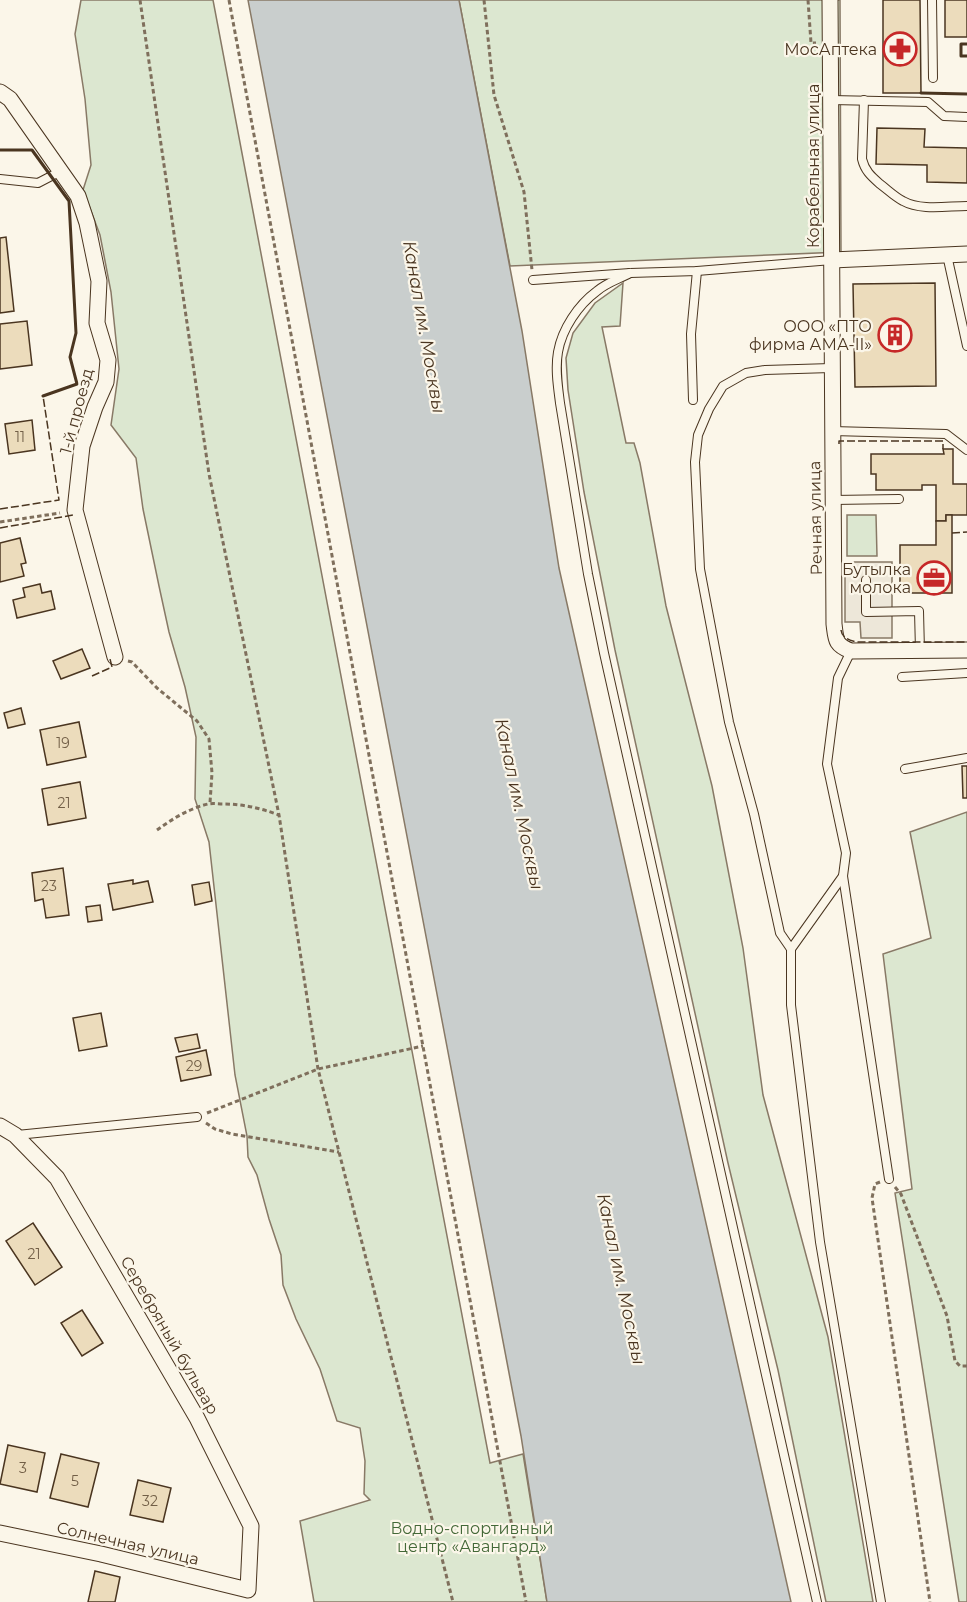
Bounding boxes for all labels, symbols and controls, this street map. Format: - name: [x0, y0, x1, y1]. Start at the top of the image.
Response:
- pharmacy icon: МосАптека: [882, 31, 918, 67]
- place label: МосАптека: [784, 40, 877, 59]
- street label: Корабельная улица: [804, 84, 823, 248]
- water label: Канал им. Москвы: [398, 239, 450, 415]
- place label: ООО «ПТО фирма АМА-II»: [749, 317, 872, 354]
- building icon: ООО «ПТО фирма АМА-II»: [877, 317, 913, 353]
- street label: 1-й проезд: [56, 366, 97, 456]
- house number: 11: [15, 428, 25, 446]
- street label: Речная улица: [805, 461, 826, 575]
- place label: Бутылка молока: [842, 560, 911, 597]
- office icon: Бутылка молока: [916, 560, 952, 596]
- water label: Канал им. Москвы: [490, 716, 548, 892]
- house number: 19: [56, 734, 70, 752]
- house number: 21: [57, 794, 71, 812]
- house number: 23: [41, 877, 57, 895]
- house number: 29: [186, 1057, 202, 1075]
- water label: Канал им. Москвы: [592, 1191, 650, 1367]
- house number: 21: [27, 1245, 41, 1263]
- street label: Серебряный бульвар: [116, 1253, 223, 1418]
- house number: 3: [19, 1459, 27, 1477]
- house number: 5: [71, 1472, 79, 1490]
- house number: 32: [142, 1492, 158, 1510]
- street label: Солнечная улица: [55, 1518, 201, 1569]
- park label: Водно-спортивный центр «Авангард»: [390, 1519, 554, 1556]

